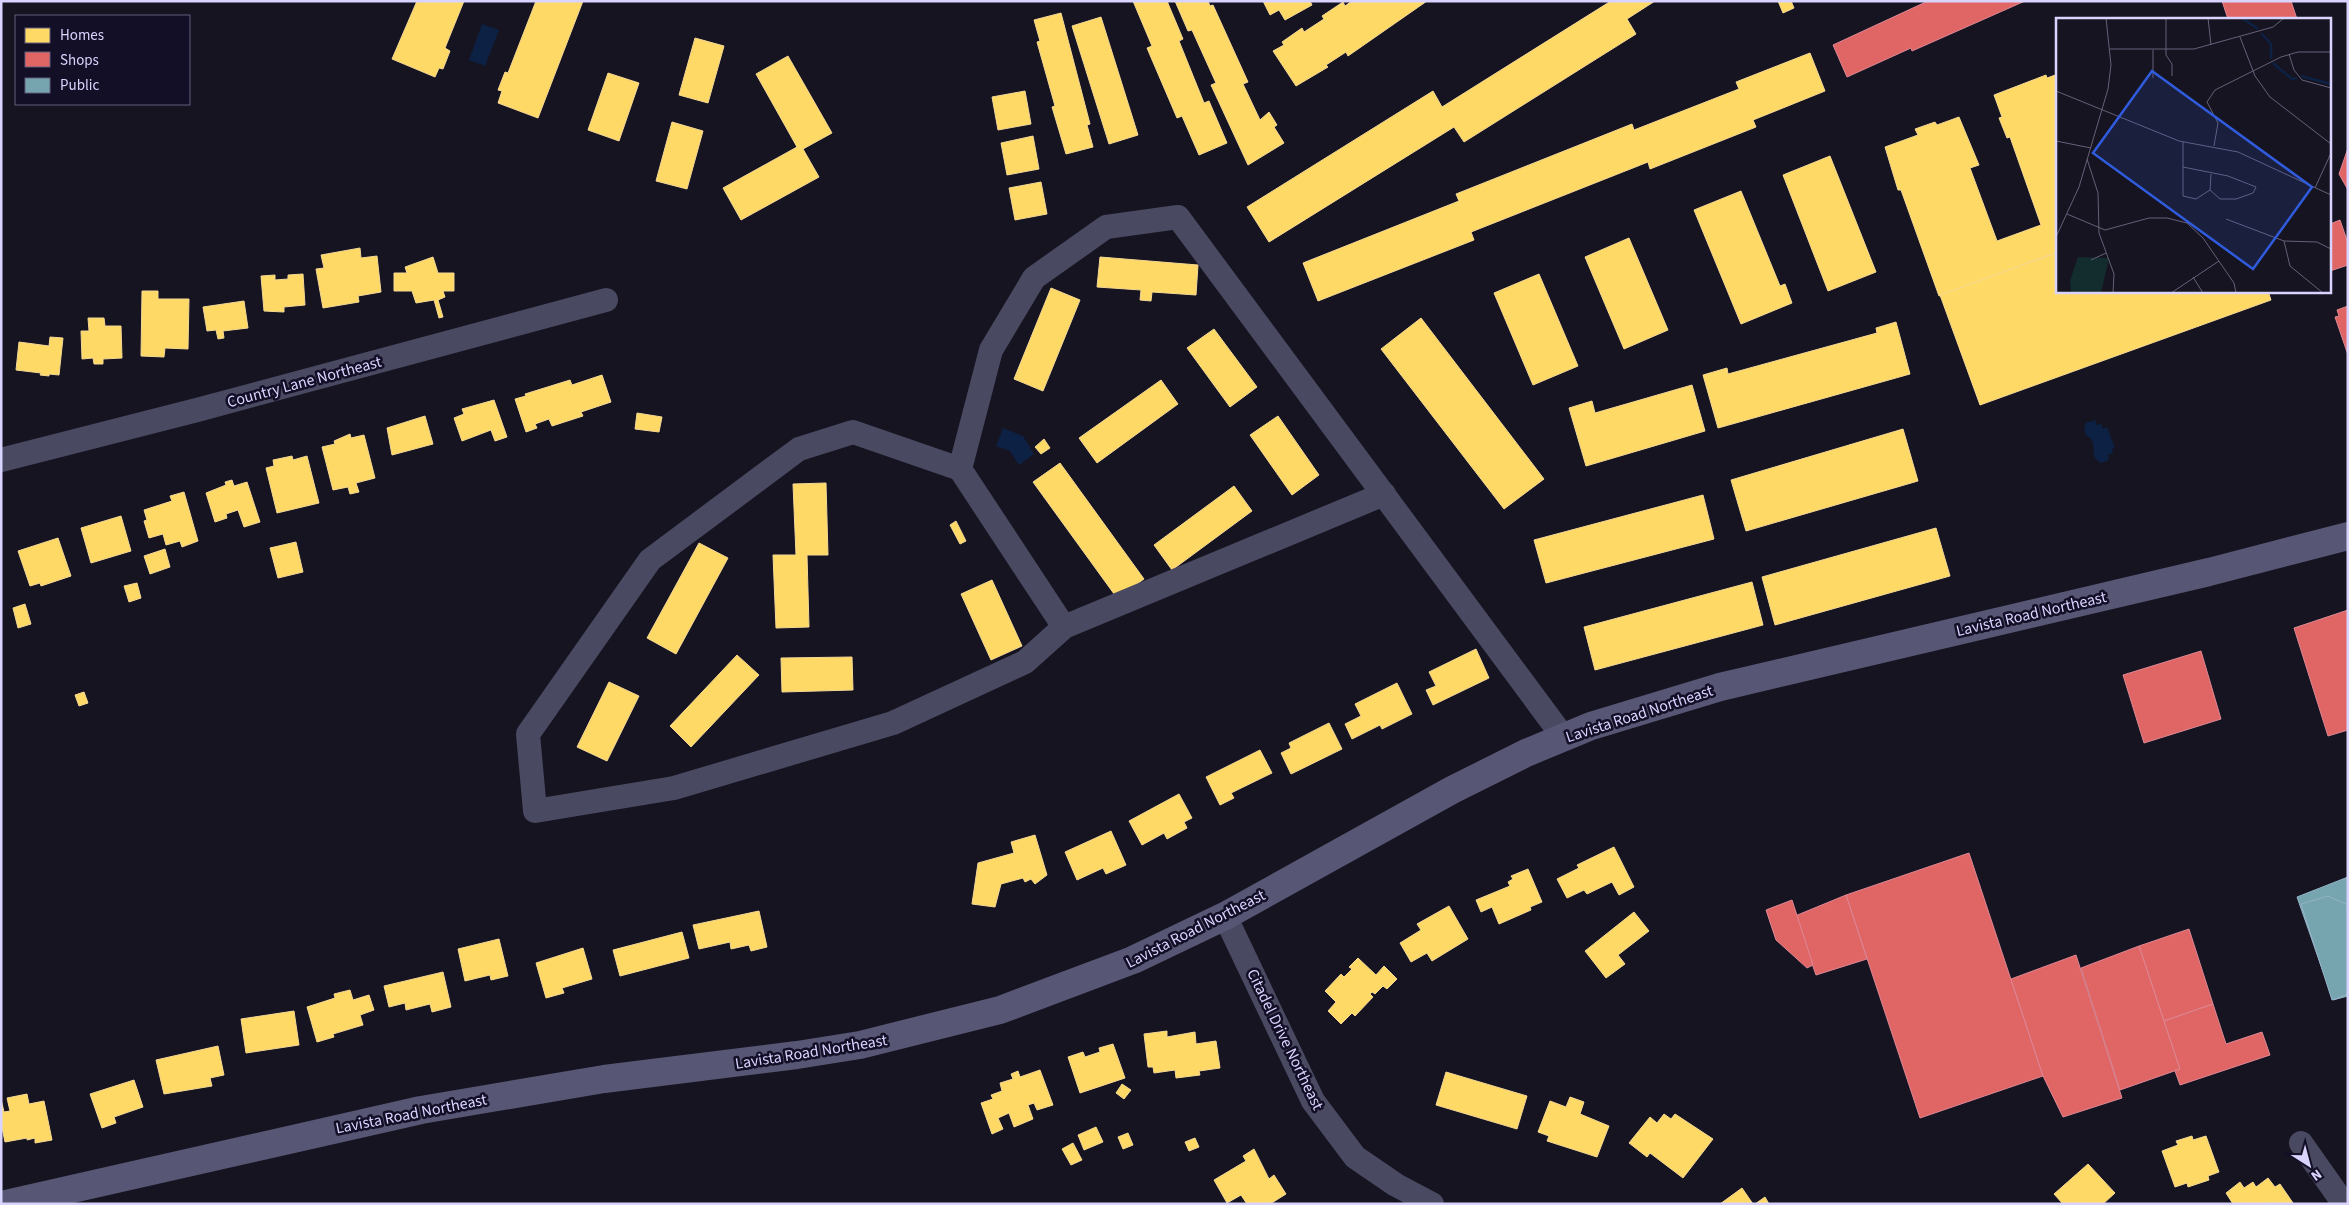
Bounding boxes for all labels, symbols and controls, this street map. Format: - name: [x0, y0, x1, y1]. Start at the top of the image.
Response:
- legend: [15, 15, 190, 105]
- inset map: [2056, 18, 2332, 292]
- text: Homes: [60, 25, 104, 46]
- text: Shops: [60, 50, 99, 71]
- text: Public: [60, 75, 99, 96]
- street label: Country Lane Northeast: [224, 351, 385, 413]
- street label: Lavista Road Northeast: [1954, 586, 2109, 642]
- street label: Lavista Road Northeast: [1563, 680, 1716, 748]
- street label: Lavista Road Northeast: [1122, 884, 1269, 974]
- street label: Citadel Drive Northeast: [1241, 965, 1329, 1114]
- street label: Lavista Road Northeast: [733, 1029, 889, 1075]
- street label: Lavista Road Northeast: [334, 1088, 489, 1139]
- north arrow: [2284, 1140, 2334, 1190]
- text: N: [2306, 1164, 2326, 1186]

